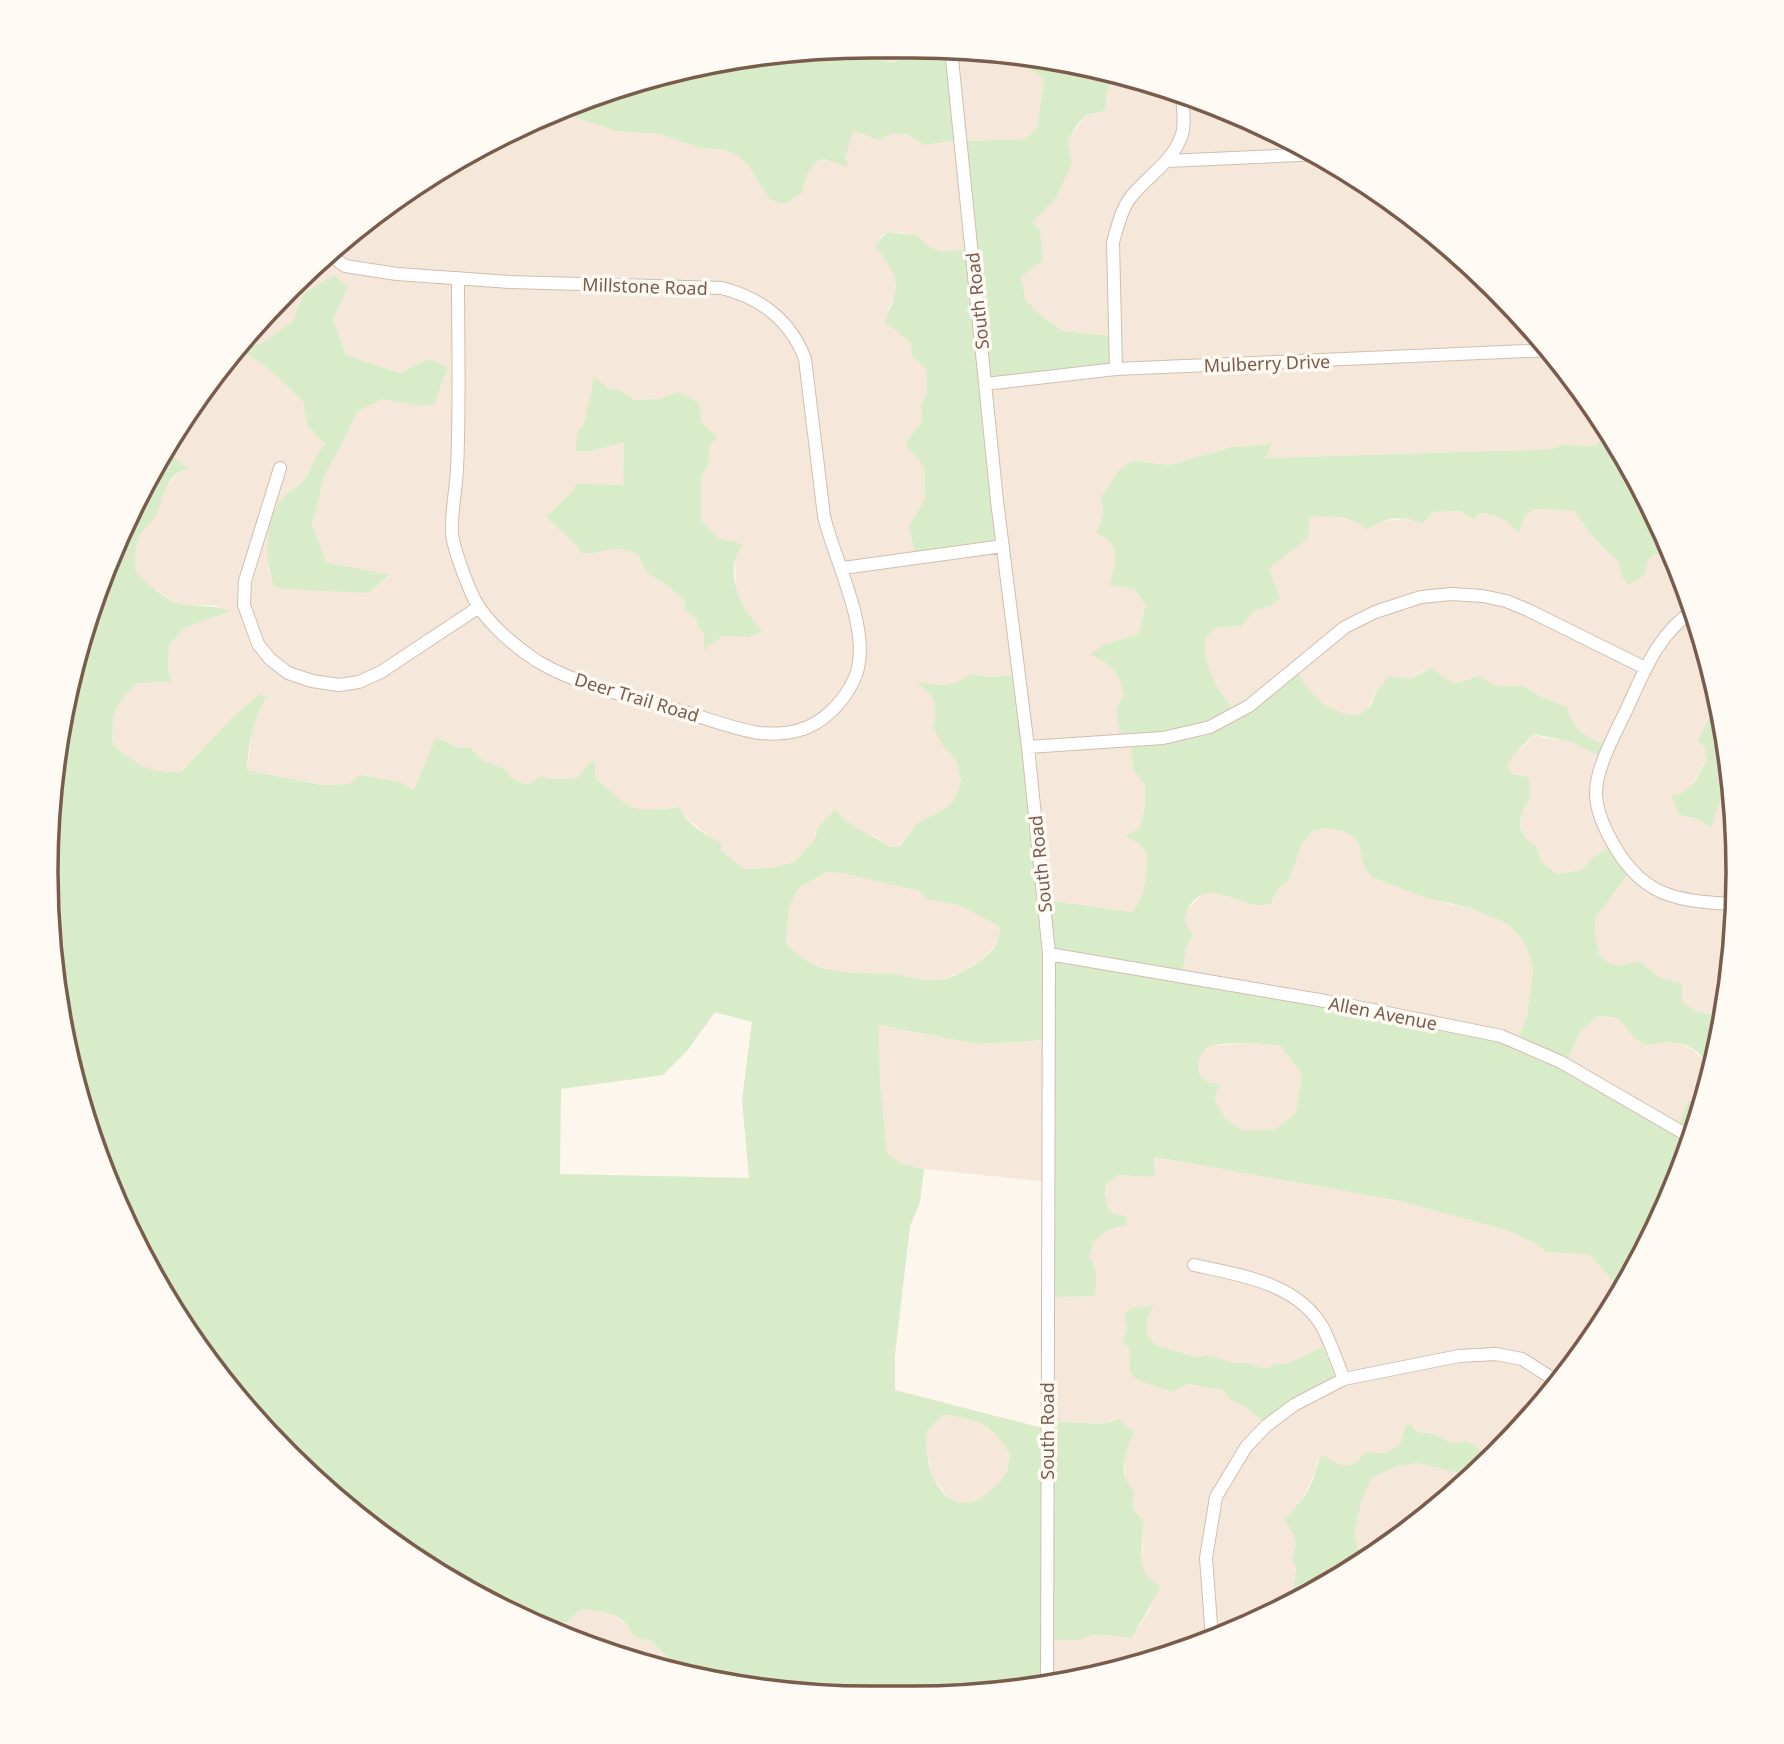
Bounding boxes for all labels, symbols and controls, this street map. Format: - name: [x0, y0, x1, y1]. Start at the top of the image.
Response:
- street label: South Road: [960, 251, 994, 351]
- street label: Millstone Road: [582, 272, 708, 300]
- street label: Mulberry Drive: [1203, 349, 1331, 377]
- street label: Deer Trail Road: [572, 667, 702, 727]
- street label: South Road: [1023, 814, 1057, 914]
- street label: Allen Avenue: [1327, 991, 1439, 1035]
- street label: South Road: [1035, 1382, 1059, 1480]

